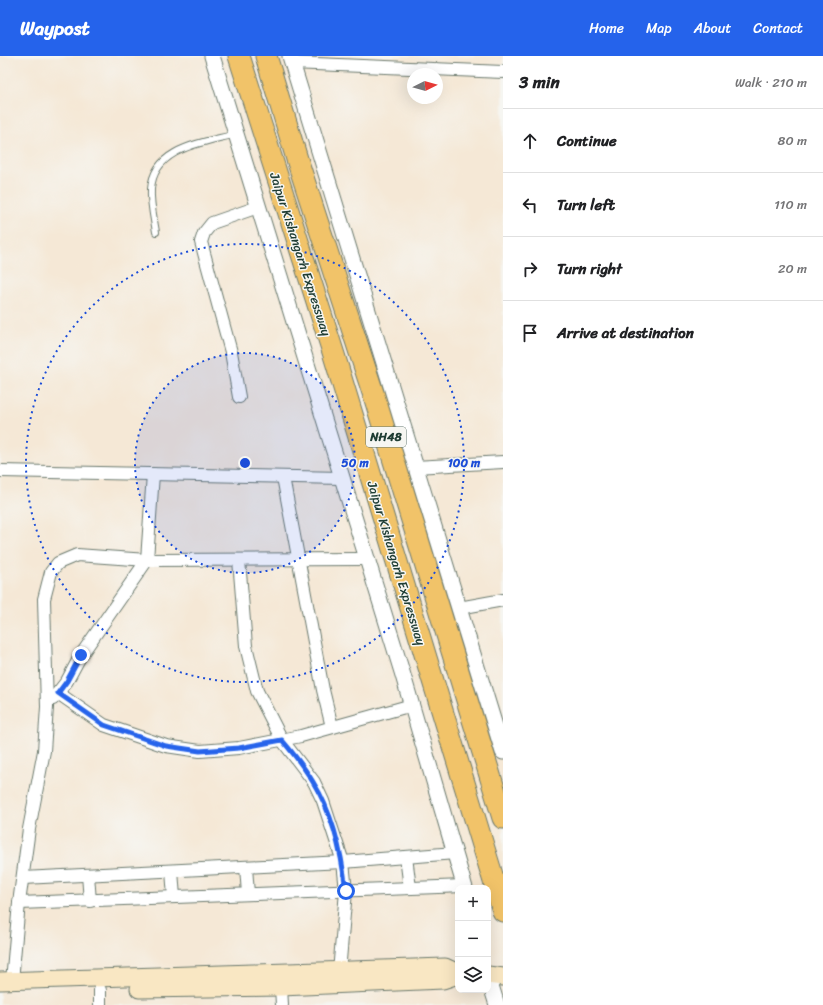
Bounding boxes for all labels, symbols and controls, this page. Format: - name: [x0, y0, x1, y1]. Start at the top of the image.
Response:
- text: Waypost: [20, 12, 90, 45]
- text: Home: [589, 16, 624, 41]
- text: Map: [646, 16, 672, 41]
- text: About: [694, 16, 731, 41]
- text: Contact: [753, 16, 803, 41]
- text: 3 min: [519, 67, 560, 97]
- north arrow: [407, 68, 443, 104]
- text: Walk · 210 m: [735, 71, 807, 94]
- text: Continue: [557, 128, 617, 154]
- text: 80 m: [778, 129, 807, 152]
- icon: ahead: [519, 130, 541, 152]
- street label: Jaipur Kishangarh Expressway: [263, 168, 338, 339]
- text: Turn left: [557, 192, 615, 218]
- text: 110 m: [774, 193, 807, 216]
- icon: left: [519, 194, 541, 216]
- text: Turn right: [557, 256, 622, 282]
- text: 20 m: [778, 257, 807, 280]
- icon: right: [519, 258, 541, 280]
- text: Arrive at destination: [557, 320, 694, 346]
- icon: arrive: [519, 322, 541, 344]
- road number: NH48: [366, 427, 406, 447]
- text: 50 m: [341, 452, 369, 474]
- text: 100 m: [448, 452, 481, 474]
- centre of rings: [238, 456, 252, 470]
- street label: Jaipur Kishangarh Expressway: [360, 477, 433, 648]
- route end: [72, 646, 90, 664]
- route start: [337, 882, 355, 900]
- map controls: [455, 885, 491, 993]
- button: +: [455, 885, 491, 921]
- button: −: [455, 921, 491, 957]
- button: layers: [455, 957, 491, 993]

